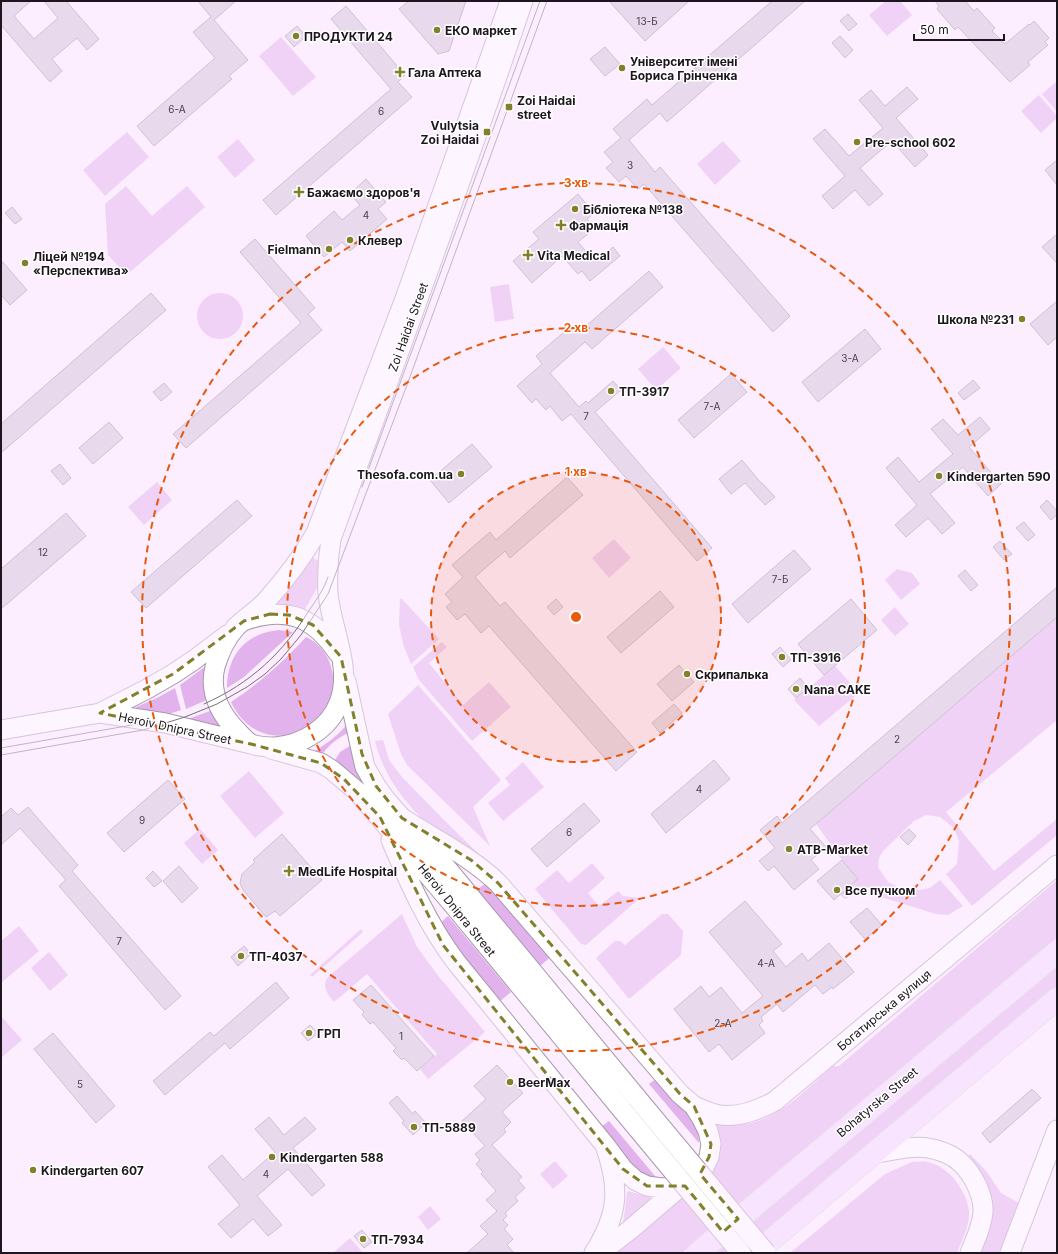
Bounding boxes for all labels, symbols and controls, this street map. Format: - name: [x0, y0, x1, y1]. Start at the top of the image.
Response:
- house number: 13-Б: [636, 15, 658, 27]
- scale bar: [914, 16, 1004, 42]
- text: 50 m: [920, 22, 949, 37]
- place label: ЕКО маркет: [445, 23, 517, 38]
- marker: ЕКО маркет: [432, 25, 442, 35]
- place label: ПРОДУКТИ 24: [304, 29, 393, 44]
- marker: ПРОДУКТИ 24: [291, 31, 301, 41]
- place label: Університет імені Бориса Грінченка: [630, 54, 738, 83]
- marker: Університет імені Бориса Грінченка: [617, 63, 627, 73]
- place label: Гала Аптека: [408, 65, 481, 80]
- marker: Гала Аптека: [395, 67, 405, 77]
- place label: Zoi Haidai street: [517, 93, 575, 122]
- marker: Zoi Haidai street: [504, 102, 514, 112]
- house number: 6-А: [168, 103, 186, 115]
- house number: 6: [378, 105, 384, 117]
- place label: Vulytsia Zoi Haidai: [421, 118, 479, 147]
- marker: Vulytsia Zoi Haidai: [482, 127, 492, 137]
- place label: Pre-school 602: [865, 135, 956, 150]
- marker: Pre-school 602: [852, 137, 862, 147]
- house number: 3: [627, 159, 633, 171]
- text: 3 хв: [564, 175, 588, 190]
- place label: Бажаємо здоров'я: [307, 185, 420, 200]
- marker: Бажаємо здоров'я: [294, 187, 304, 197]
- place label: Бібліотека №138: [583, 202, 683, 217]
- marker: Бібліотека №138: [570, 204, 580, 214]
- house number: 4: [363, 209, 369, 221]
- place label: Фармація: [569, 218, 628, 233]
- marker: Фармація: [556, 220, 566, 230]
- place label: Клевер: [358, 233, 403, 248]
- marker: Клевер: [345, 235, 355, 245]
- place label: Fielmann: [267, 242, 321, 257]
- marker: Fielmann: [324, 244, 334, 254]
- place label: Vita Medical: [537, 248, 610, 263]
- place label: Ліцей №194 «Перспектива»: [33, 249, 129, 278]
- marker: Vita Medical: [522, 249, 534, 261]
- marker: Ліцей №194 «Перспектива»: [20, 258, 30, 268]
- street label: Zoi Haidai Street: [385, 280, 431, 374]
- place label: Школа №231: [937, 312, 1014, 327]
- marker: Школа №231: [1017, 314, 1027, 324]
- text: 2 хв: [564, 320, 588, 335]
- house number: 3-А: [841, 352, 859, 364]
- place label: ТП-3917: [619, 384, 669, 399]
- marker: ТП-3917: [606, 386, 616, 396]
- house number: 7-А: [704, 400, 721, 412]
- house number: 7: [583, 410, 589, 422]
- text: 1 хв: [565, 464, 587, 479]
- place label: Thesofa.com.ua: [357, 467, 453, 482]
- marker: Thesofa.com.ua: [456, 469, 466, 479]
- place label: Kindergarten 590: [947, 469, 1051, 484]
- marker: Kindergarten 590: [934, 471, 944, 481]
- house number: 12: [38, 546, 48, 558]
- house number: 7-Б: [772, 573, 788, 585]
- centre of rings: [569, 610, 583, 624]
- place label: ТП-3916: [790, 650, 841, 665]
- marker: ТП-3916: [777, 652, 787, 662]
- place label: Скрипалька: [695, 667, 769, 682]
- marker: Скрипалька: [682, 669, 692, 679]
- place label: Nana CAKE: [804, 682, 871, 697]
- marker: Nana CAKE: [791, 684, 801, 694]
- street label: Heroiv Dnipra Street: [117, 709, 233, 747]
- house number: 2: [894, 733, 900, 745]
- house number: 4: [696, 783, 702, 795]
- house number: 9: [139, 814, 145, 826]
- house number: 6: [566, 826, 572, 838]
- place label: ATB-Market: [797, 842, 869, 857]
- marker: ATB-Market: [784, 844, 794, 854]
- street label: Heroiv Dnipra Street: [415, 861, 499, 959]
- place label: MedLife Hospital: [298, 864, 397, 879]
- marker: MedLife Hospital: [283, 865, 295, 877]
- place label: Все пучком: [845, 883, 915, 898]
- marker: Все пучком: [832, 885, 842, 895]
- house number: 7: [116, 935, 122, 947]
- place label: ТП-4037: [249, 949, 303, 964]
- marker: ТП-4037: [236, 951, 246, 961]
- house number: 4-А: [757, 957, 775, 969]
- street label: Богатирська вулиця: [834, 966, 934, 1054]
- house number: 2-А: [714, 1017, 732, 1029]
- place label: ГРП: [317, 1026, 341, 1041]
- marker: ГРП: [304, 1028, 314, 1038]
- house number: 1: [399, 1030, 403, 1042]
- street label: Bohatyrska Street: [833, 1064, 921, 1140]
- place label: BeerMax: [518, 1075, 570, 1090]
- marker: BeerMax: [505, 1077, 515, 1087]
- house number: 5: [77, 1078, 83, 1090]
- place label: ТП-5889: [422, 1120, 476, 1135]
- marker: ТП-5889: [409, 1122, 419, 1132]
- place label: Kindergarten 588: [280, 1150, 384, 1165]
- marker: Kindergarten 588: [267, 1152, 277, 1162]
- place label: Kindergarten 607: [41, 1163, 144, 1178]
- marker: Kindergarten 607: [28, 1165, 38, 1175]
- house number: 4: [263, 1168, 269, 1180]
- place label: ТП-7934: [371, 1232, 424, 1247]
- marker: ТП-7934: [358, 1234, 368, 1244]

